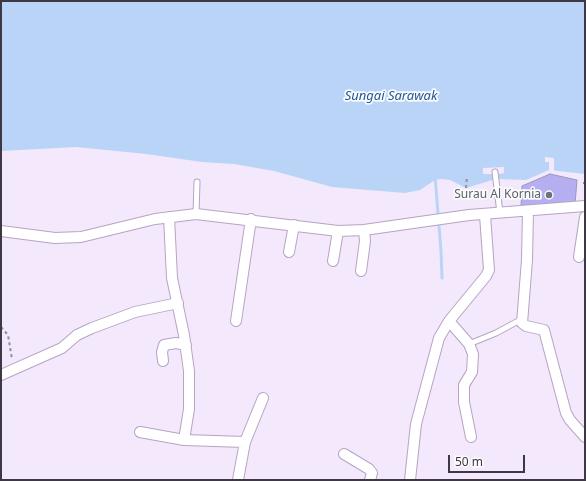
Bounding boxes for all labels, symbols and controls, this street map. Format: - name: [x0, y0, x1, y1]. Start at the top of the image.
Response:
- water label: Sungai Sarawak: [345, 88, 437, 104]
- place label: Surau Al Kornia: [454, 188, 541, 202]
- marker: Surau Al Kornia: [544, 190, 554, 200]
- scale bar: [450, 447, 527, 473]
- text: 50 m: [455, 453, 483, 470]

